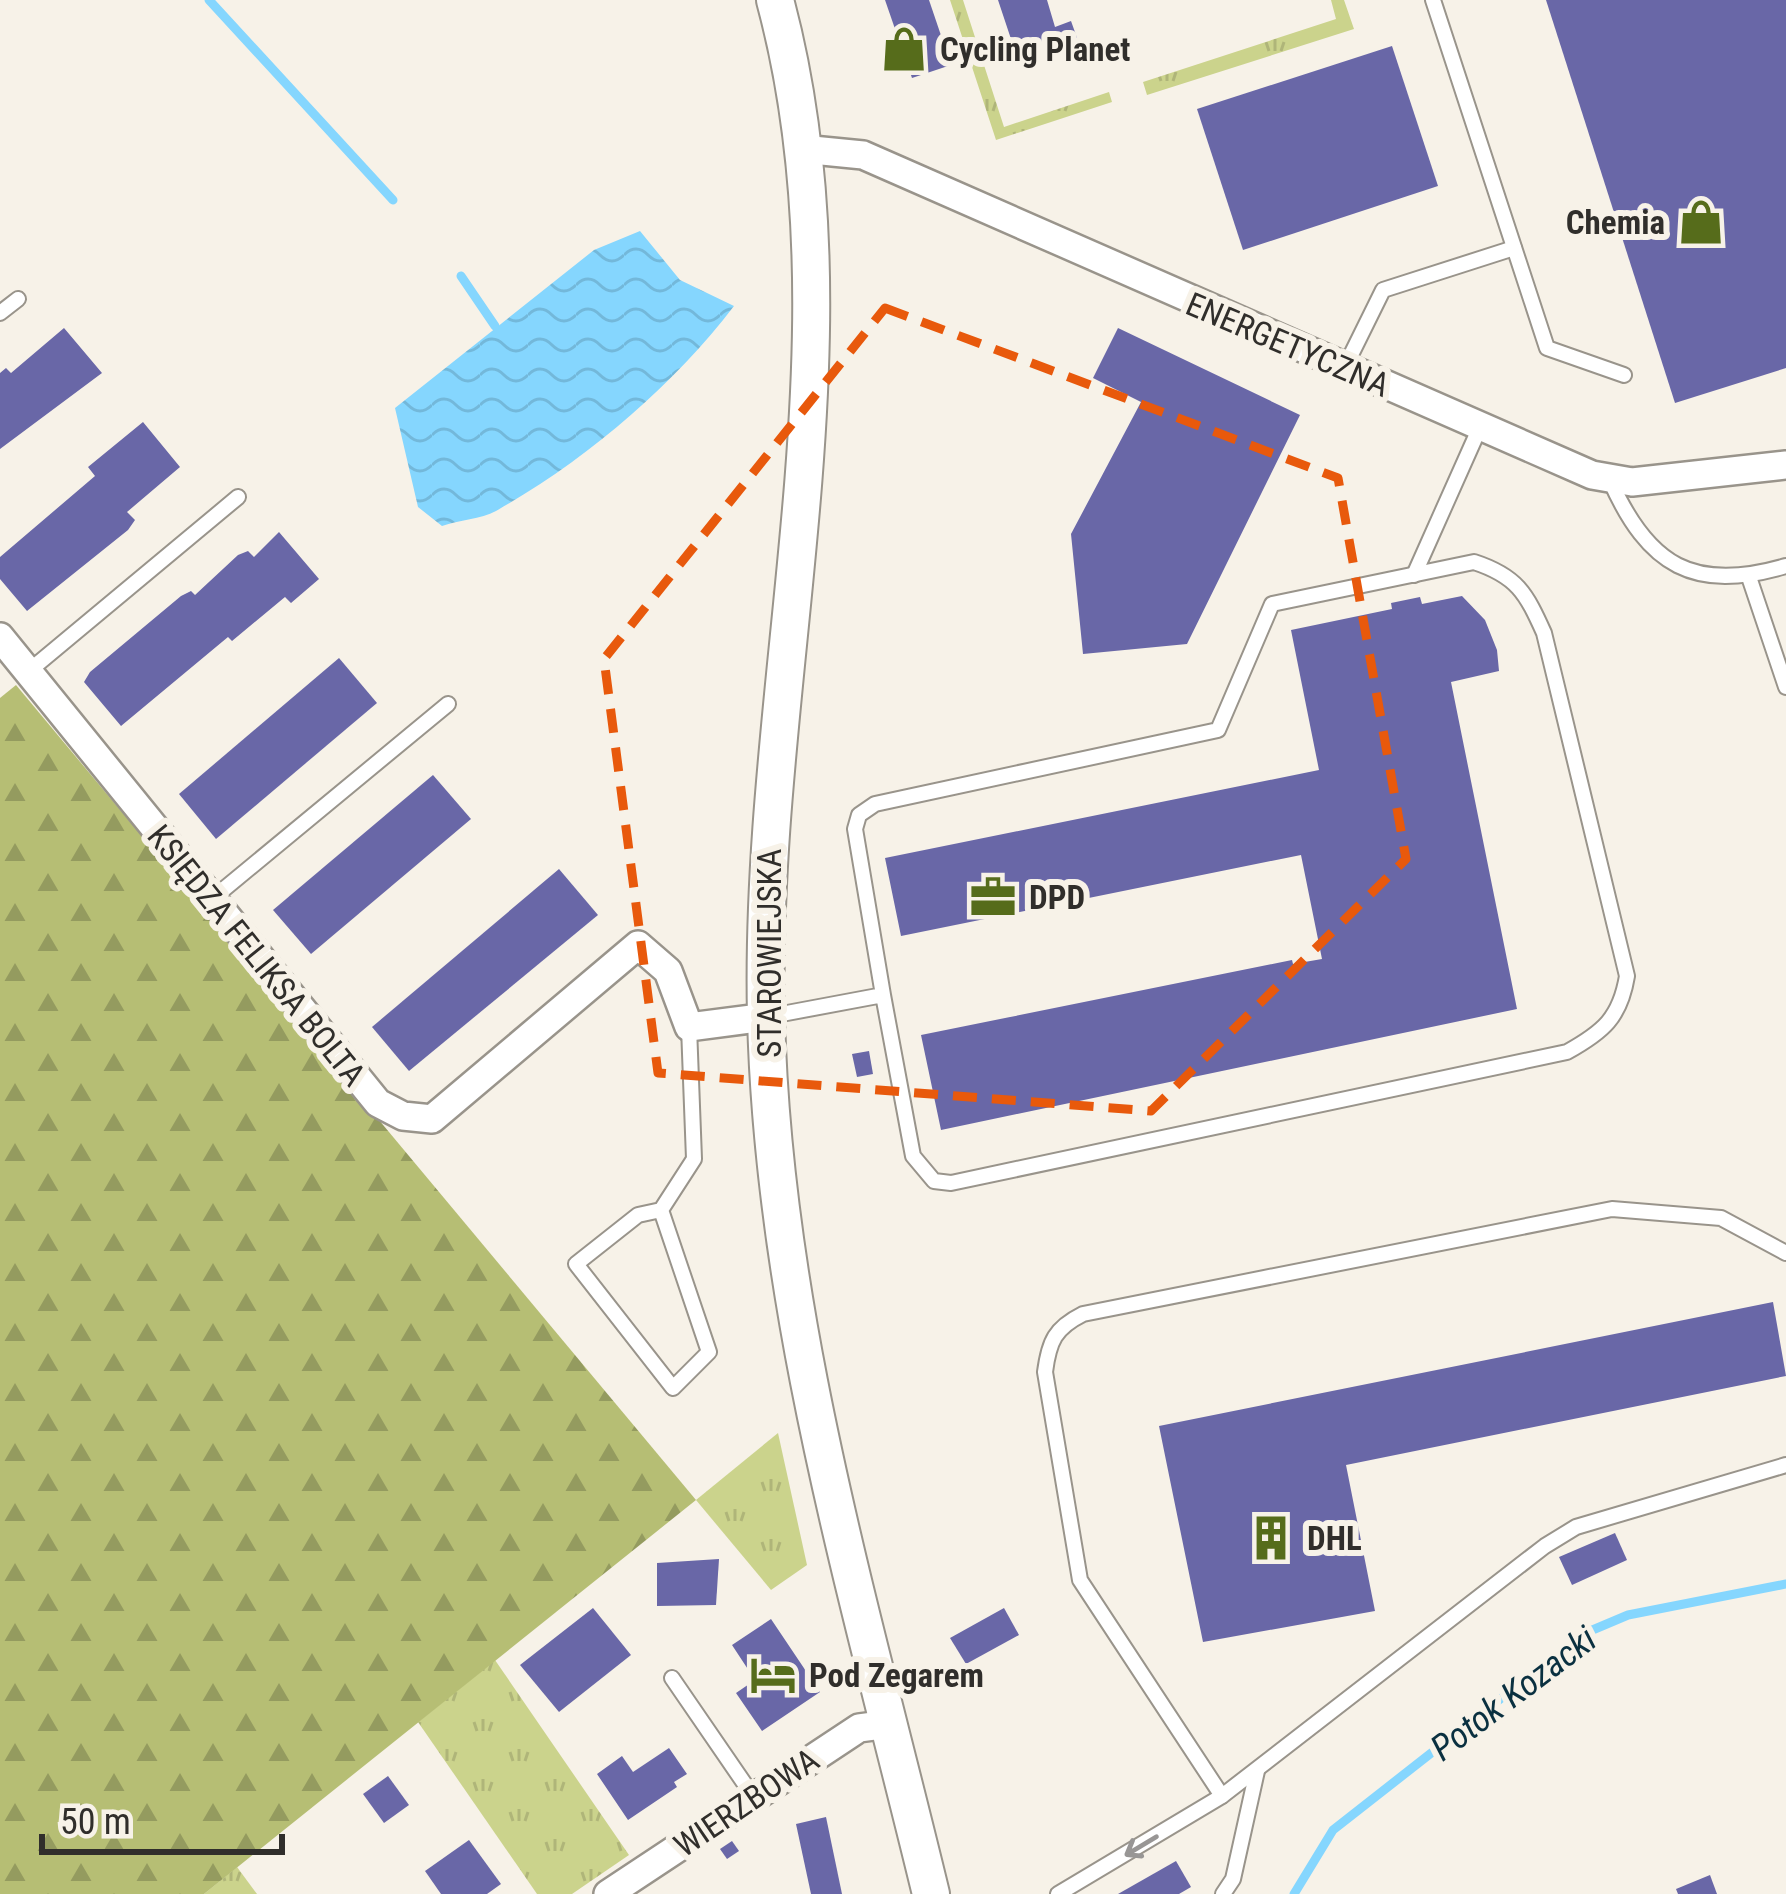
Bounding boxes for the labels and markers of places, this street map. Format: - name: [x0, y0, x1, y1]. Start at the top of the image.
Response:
- shop icon: Cycling Planet: [879, 24, 929, 74]
- place label: Cycling Planet: [940, 30, 1130, 69]
- shop icon: Chemia: [1676, 197, 1726, 247]
- place label: Chemia: [1566, 203, 1665, 242]
- office icon: DPD: [968, 872, 1018, 922]
- place label: DPD: [1029, 878, 1085, 917]
- building icon: DHL: [1246, 1513, 1296, 1563]
- place label: DHL: [1307, 1519, 1362, 1558]
- hotel icon: Pod Zegarem: [748, 1650, 798, 1700]
- place label: Pod Zegarem: [809, 1656, 984, 1695]

